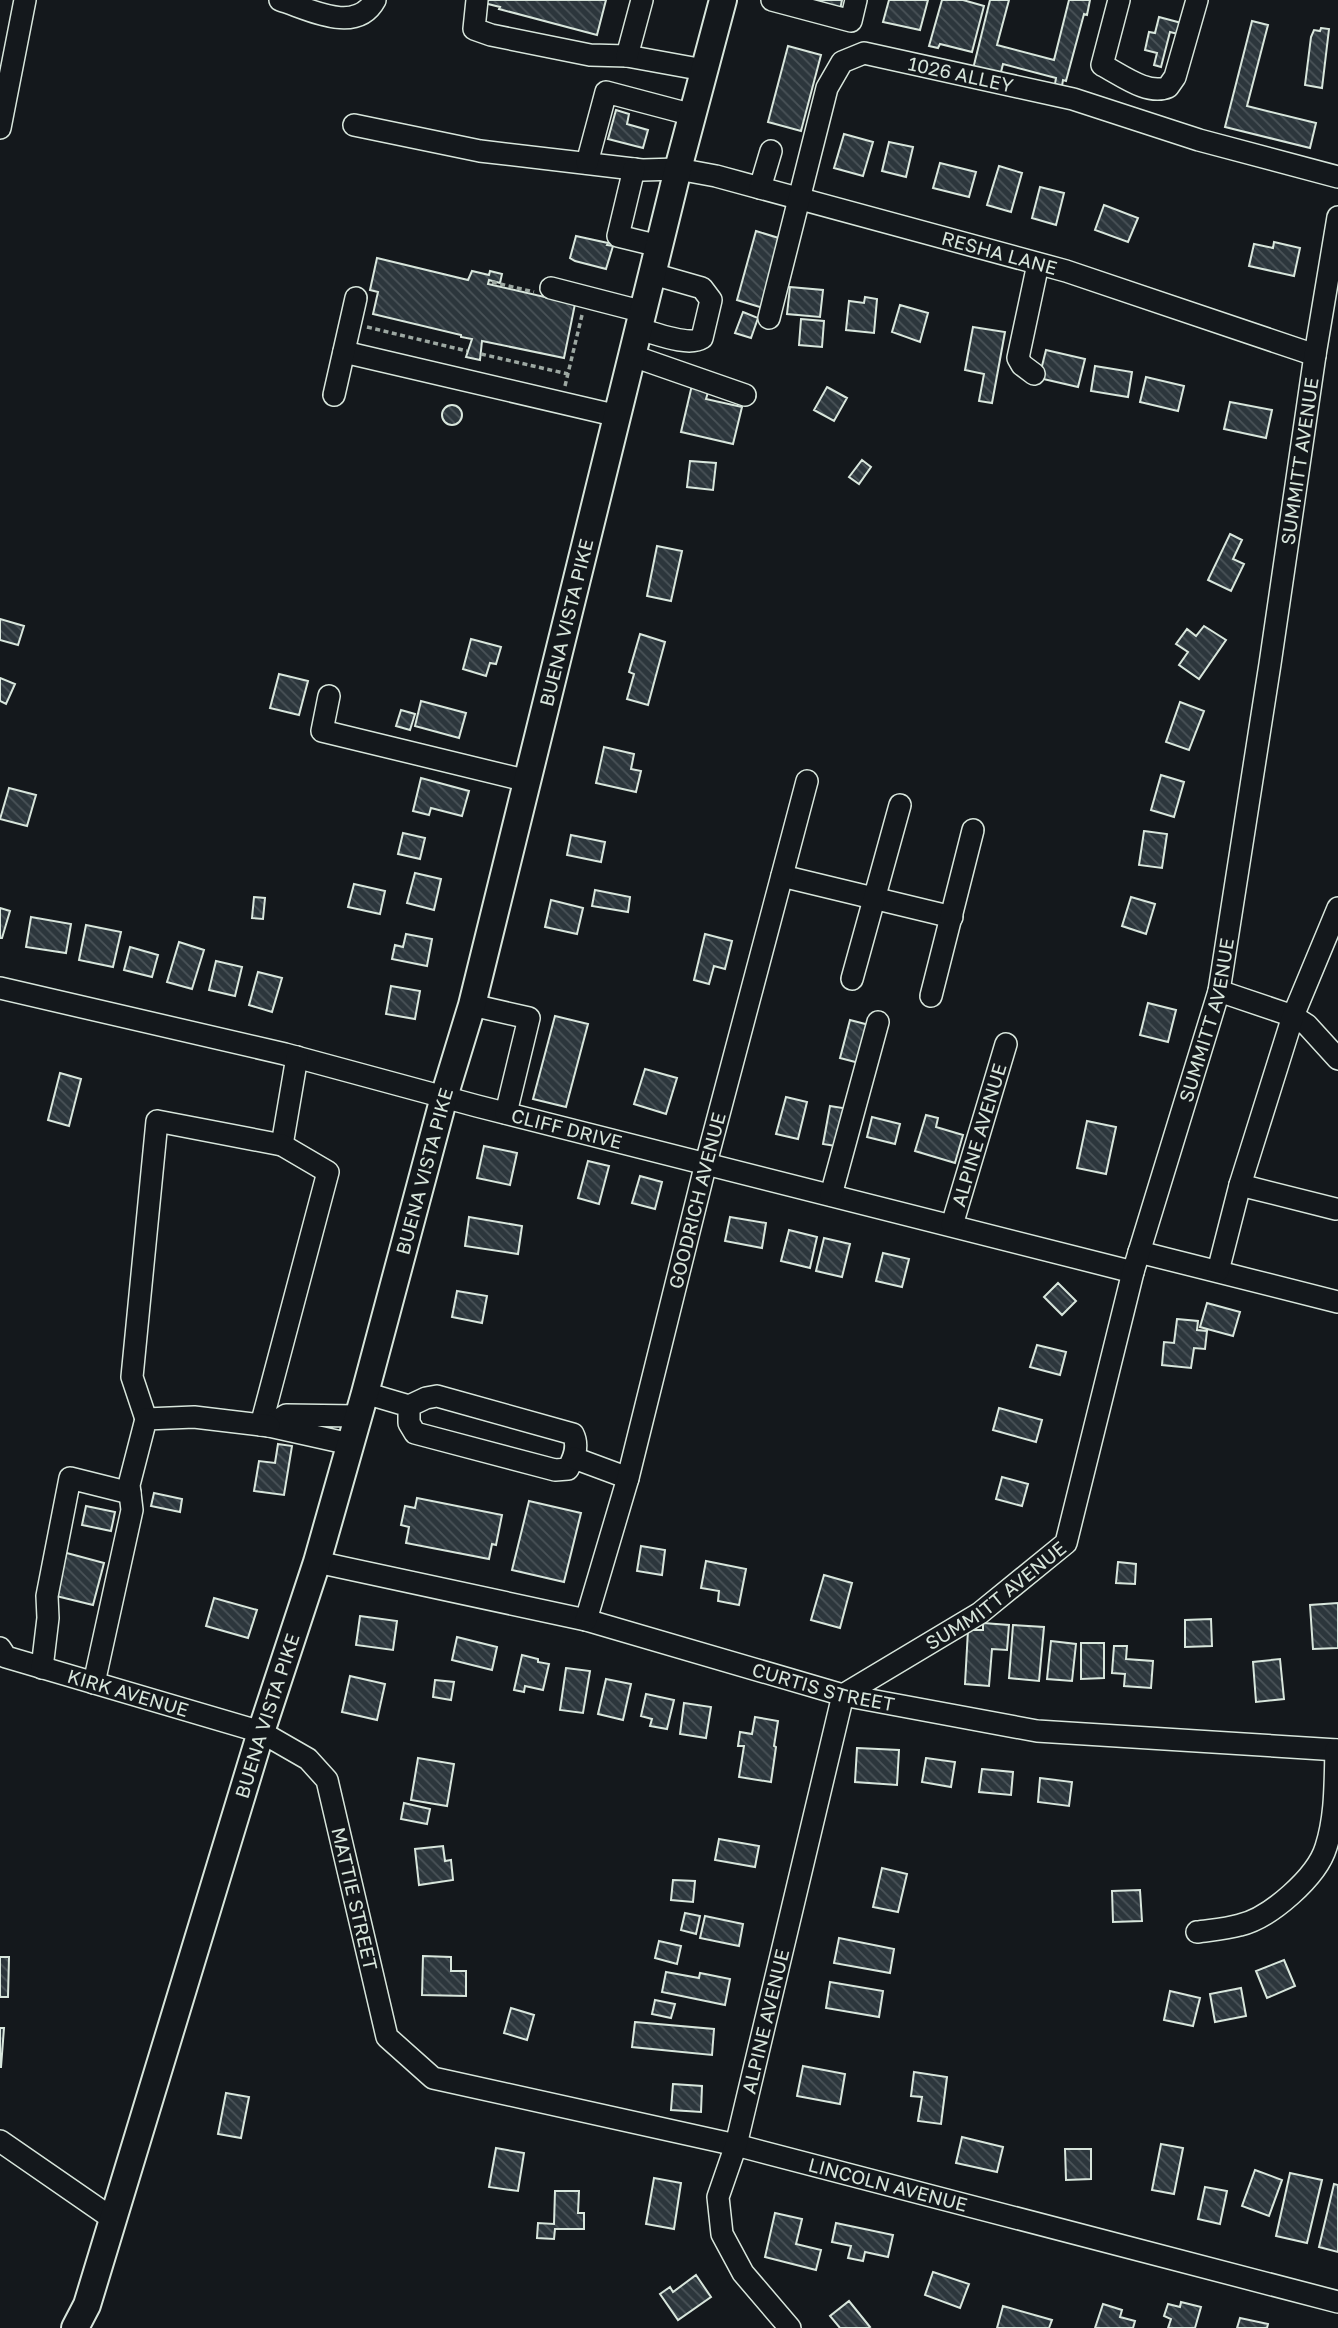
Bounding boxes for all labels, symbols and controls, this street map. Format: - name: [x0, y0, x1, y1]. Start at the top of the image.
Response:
- street label: 1026 ALLEY: [906, 51, 1015, 96]
- street label: RESHA LANE: [939, 226, 1060, 279]
- street label: SUMMITT AVENUE: [1275, 376, 1323, 546]
- street label: BUENA VISTA PIKE: [534, 536, 597, 708]
- street label: SUMMITT AVENUE: [1174, 936, 1238, 1105]
- street label: ALPINE AVENUE: [946, 1061, 1011, 1209]
- street label: BUENA VISTA PIKE: [390, 1085, 457, 1257]
- street label: CLIFF DRIVE: [509, 1103, 625, 1153]
- street label: GOODRICH AVENUE: [663, 1110, 730, 1291]
- street label: SUMMITT AVENUE: [921, 1536, 1070, 1654]
- street label: BUENA VISTA PIKE: [230, 1630, 304, 1801]
- street label: CURTIS STREET: [750, 1657, 897, 1715]
- street label: KIRK AVENUE: [65, 1664, 191, 1721]
- street label: MATTIE STREET: [327, 1825, 383, 1973]
- street label: ALPINE AVENUE: [737, 1947, 793, 2096]
- street label: LINCOLN AVENUE: [806, 2152, 970, 2216]

